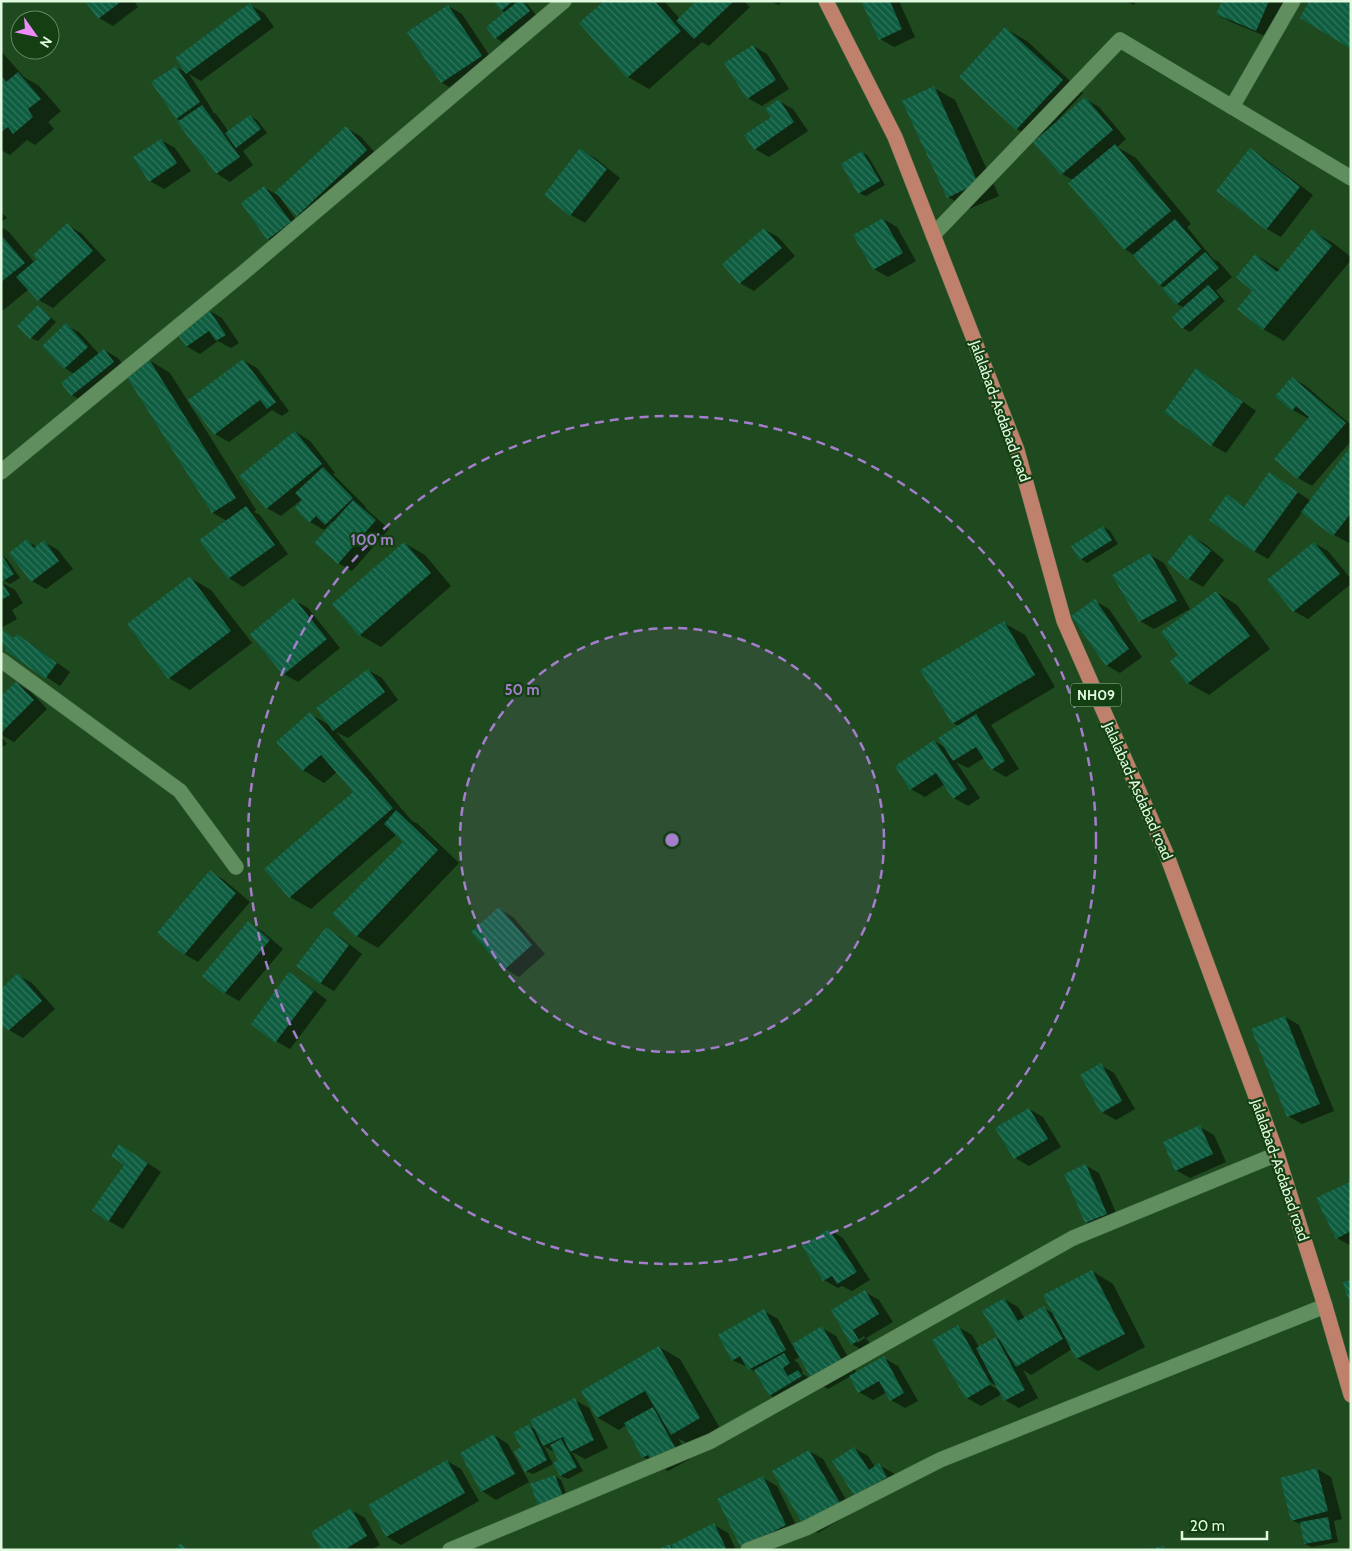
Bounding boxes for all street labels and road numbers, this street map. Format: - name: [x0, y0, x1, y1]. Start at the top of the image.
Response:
- street label: Jalalabad-Asdabad road: [966, 337, 1034, 484]
- road number: NH09: [1071, 684, 1121, 706]
- street label: Jalalabad-Asdabad road: [1099, 718, 1177, 863]
- street label: Jalalabad-Asdabad road: [1247, 1096, 1313, 1243]

